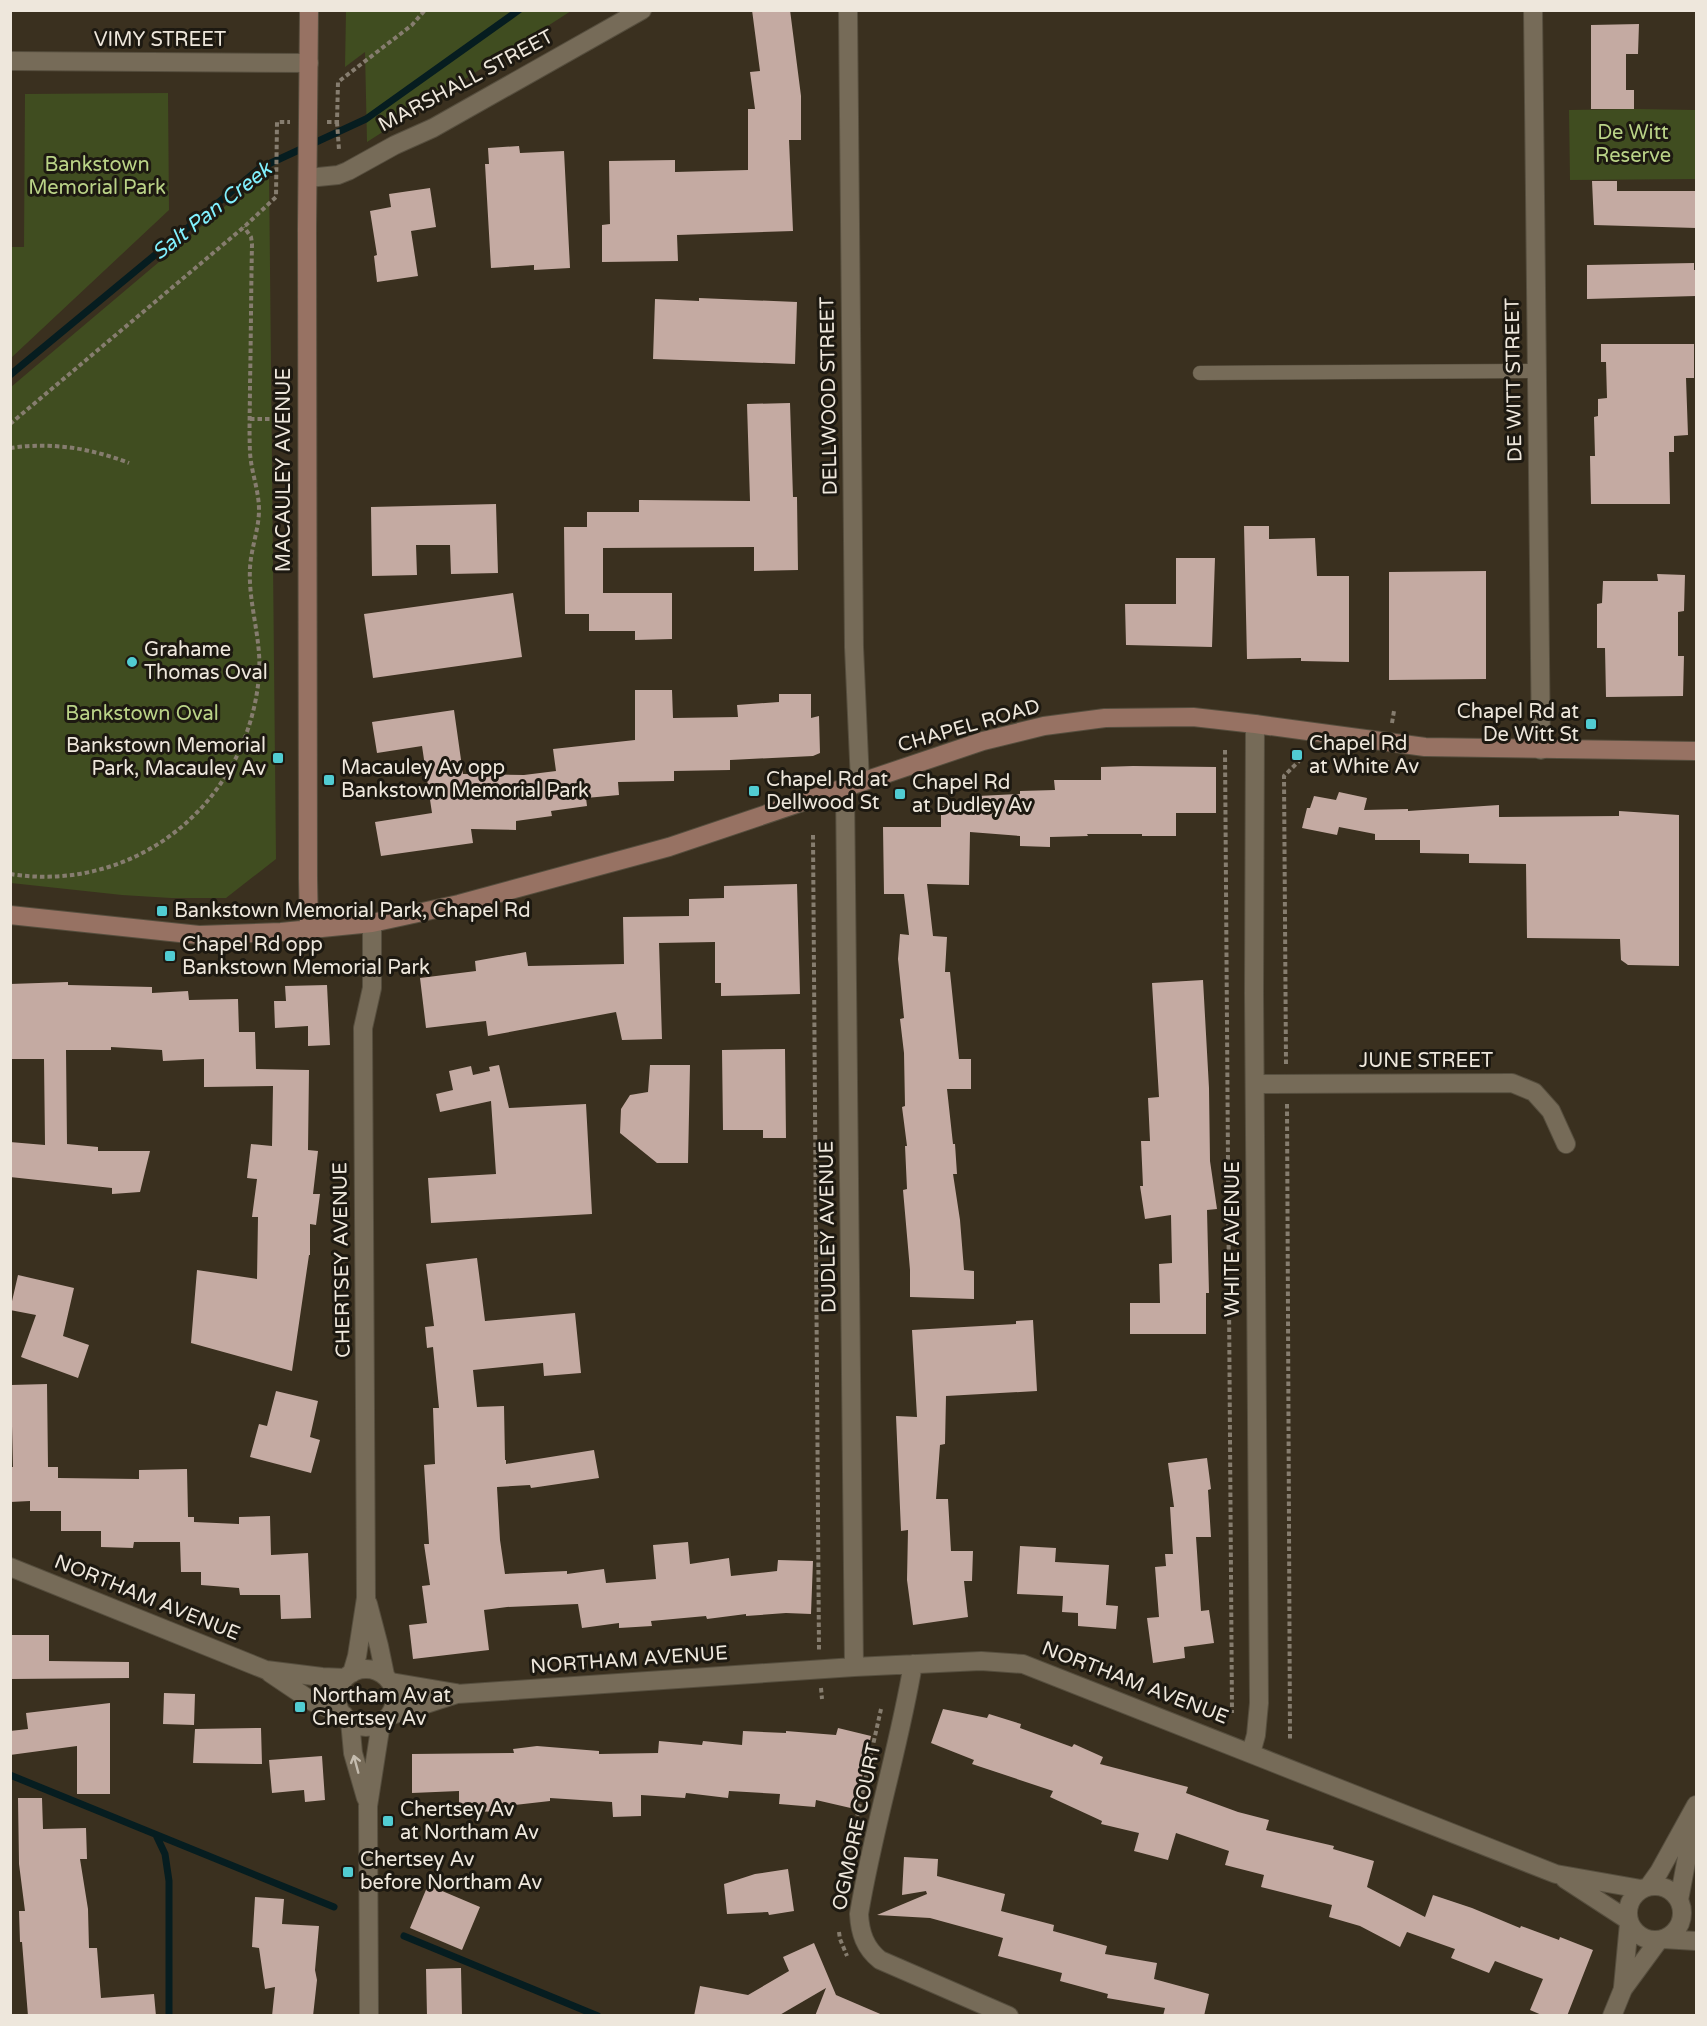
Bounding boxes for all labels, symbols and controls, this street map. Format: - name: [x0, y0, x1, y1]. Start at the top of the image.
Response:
- street label: MARSHALL STREET: [374, 25, 558, 137]
- street label: VIMY STREET: [94, 28, 226, 52]
- park label: De Witt Reserve: [1595, 121, 1671, 168]
- park label: Bankstown Memorial Park: [28, 153, 166, 200]
- water label: Salt Pan Creek: [147, 156, 278, 265]
- street label: DELLWOOD STREET: [815, 296, 843, 496]
- street label: DE WITT STREET: [1501, 298, 1527, 462]
- street label: MACAULEY AVENUE: [272, 368, 296, 572]
- place label: Grahame Thomas Oval: [144, 638, 268, 685]
- marker: Grahame Thomas Oval: [125, 655, 139, 669]
- street label: CHAPEL ROAD: [895, 694, 1043, 758]
- place label: Chapel Rd at De Witt St: [1457, 700, 1579, 747]
- park label: Bankstown Oval: [65, 702, 219, 726]
- marker: Chapel Rd at De Witt St: [1584, 717, 1598, 731]
- place label: Chapel Rd at White Av: [1309, 732, 1419, 779]
- place label: Bankstown Memorial Park, Macauley Av: [66, 734, 266, 781]
- marker: Chapel Rd at White Av: [1290, 748, 1304, 762]
- marker: Bankstown Memorial Park, Macauley Av: [271, 751, 285, 765]
- place label: Macauley Av opp Bankstown Memorial Park: [341, 756, 589, 803]
- place label: Chapel Rd at Dellwood St: [766, 768, 888, 815]
- place label: Chapel Rd at Dudley Av: [912, 771, 1033, 818]
- marker: Macauley Av opp Bankstown Memorial Park: [322, 773, 336, 787]
- marker: Chapel Rd at Dellwood St: [747, 784, 761, 798]
- marker: Chapel Rd at Dudley Av: [893, 787, 907, 801]
- place label: Bankstown Memorial Park, Chapel Rd: [174, 899, 531, 923]
- marker: Bankstown Memorial Park, Chapel Rd: [155, 904, 169, 918]
- place label: Chapel Rd opp Bankstown Memorial Park: [182, 933, 430, 980]
- marker: Chapel Rd opp Bankstown Memorial Park: [163, 949, 177, 963]
- street label: JUNE STREET: [1359, 1049, 1493, 1073]
- street label: DUDLEY AVENUE: [814, 1141, 842, 1313]
- street label: WHITE AVENUE: [1221, 1161, 1245, 1317]
- street label: CHERTSEY AVENUE: [328, 1162, 356, 1358]
- street label: NORTHAM AVENUE: [51, 1550, 243, 1646]
- street label: NORTHAM AVENUE: [1038, 1636, 1232, 1730]
- street label: NORTHAM AVENUE: [529, 1641, 729, 1679]
- place label: Northam Av at Chertsey Av: [312, 1684, 451, 1731]
- marker: Northam Av at Chertsey Av: [293, 1700, 307, 1714]
- street label: OGMORE COURT: [828, 1741, 886, 1913]
- one-way arrow: [350, 1755, 362, 1774]
- place label: Chertsey Av at Northam Av: [400, 1798, 539, 1845]
- marker: Chertsey Av at Northam Av: [381, 1814, 395, 1828]
- place label: Chertsey Av before Northam Av: [360, 1848, 542, 1895]
- marker: Chertsey Av before Northam Av: [341, 1865, 355, 1879]

